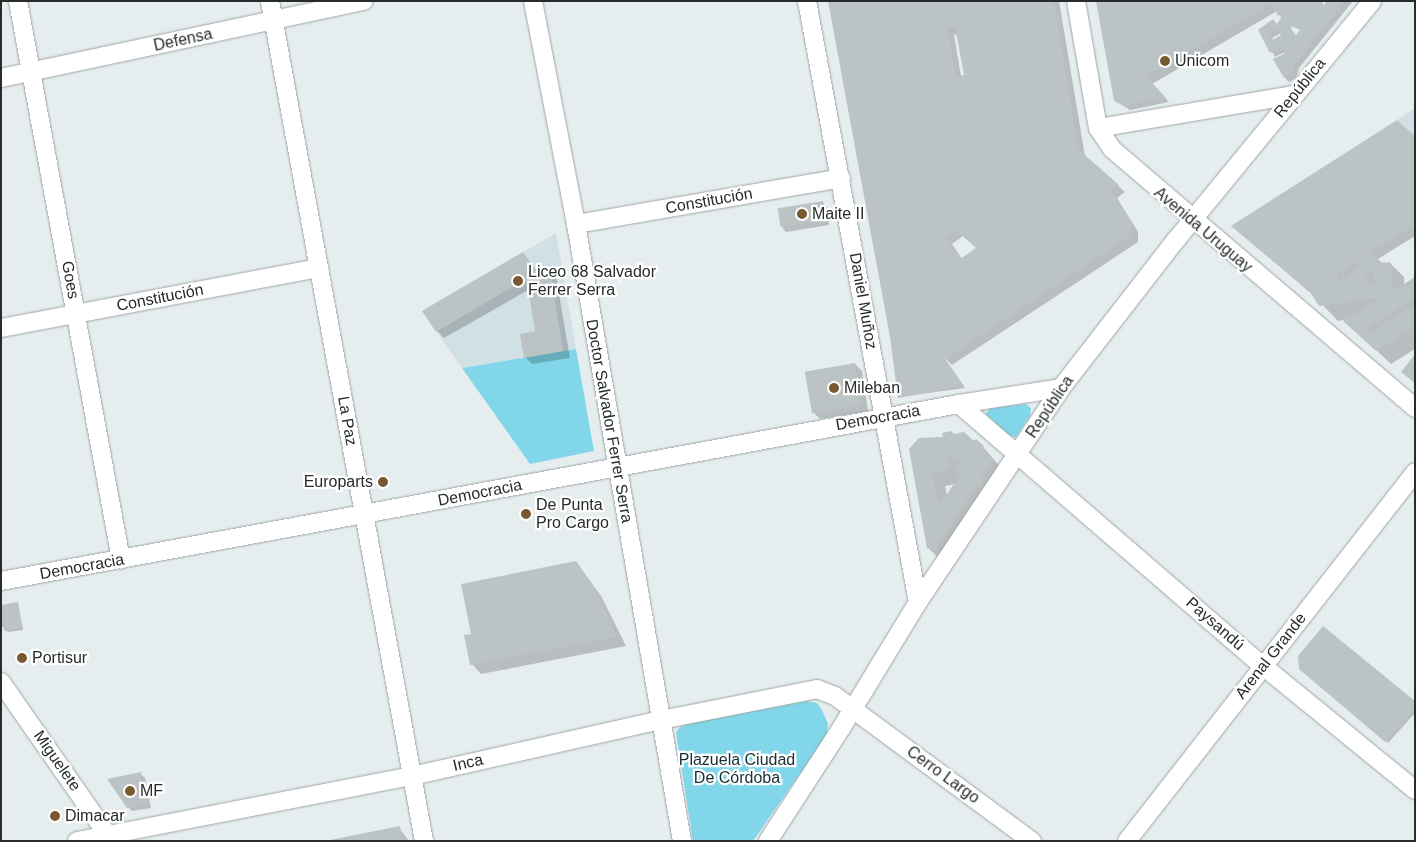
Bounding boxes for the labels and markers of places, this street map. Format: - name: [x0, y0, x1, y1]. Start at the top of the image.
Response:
- place label: Unicom: [1175, 51, 1229, 71]
- marker: Unicom: [1159, 55, 1171, 67]
- place label: Maite II: [812, 204, 864, 224]
- marker: Maite II: [796, 208, 808, 220]
- place label: Liceo 68 Salvador Ferrer Serra: [528, 262, 656, 300]
- marker: Liceo 68 Salvador Ferrer Serra: [512, 275, 524, 287]
- place label: Mileban: [844, 378, 900, 398]
- marker: Mileban: [828, 382, 840, 394]
- place label: Europarts: [304, 472, 373, 492]
- marker: Europarts: [377, 476, 389, 488]
- place label: De Punta Pro Cargo: [536, 495, 609, 533]
- marker: De Punta Pro Cargo: [520, 508, 532, 520]
- place label: Portisur: [32, 648, 87, 668]
- marker: Portisur: [16, 652, 28, 664]
- place label: MF: [140, 781, 163, 801]
- marker: MF: [124, 785, 136, 797]
- place label: Dimacar: [65, 806, 125, 826]
- marker: Dimacar: [49, 810, 61, 822]

